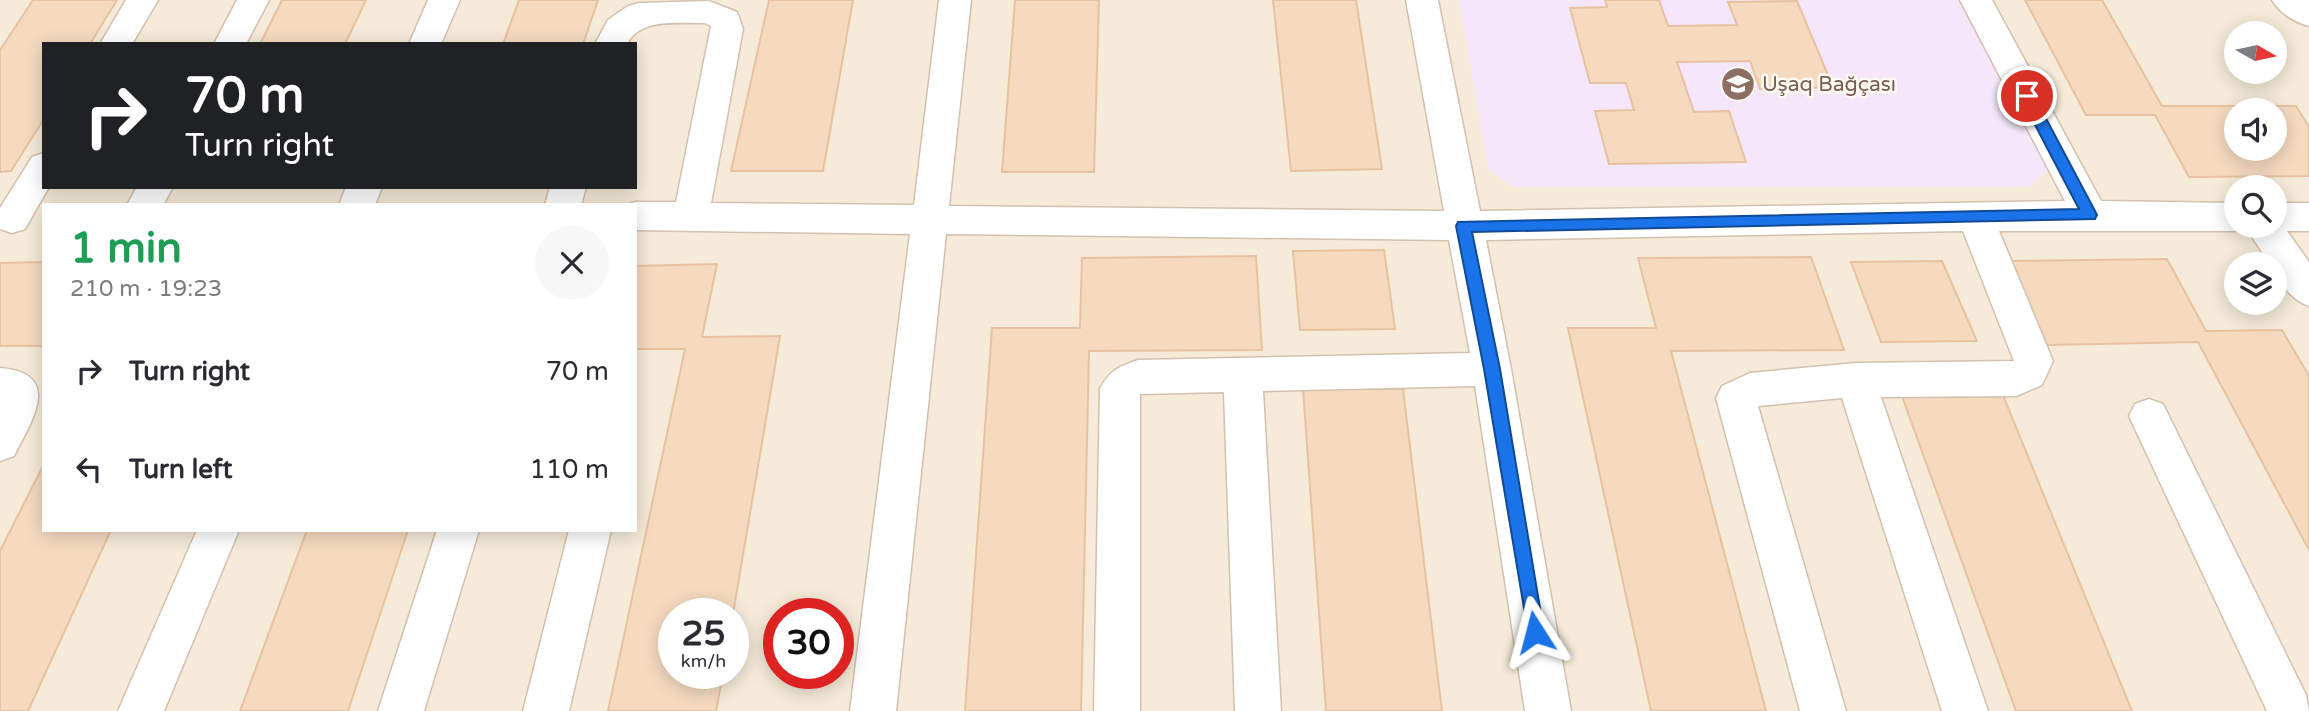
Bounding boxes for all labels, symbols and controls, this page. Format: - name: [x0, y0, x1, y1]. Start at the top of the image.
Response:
- north arrow: [2224, 21, 2287, 84]
- map controls: [2224, 21, 2287, 315]
- school or university icon: Uşaq Bağçası: [1719, 65, 1757, 103]
- pin: [1997, 66, 2057, 126]
- text: 70 m: [185, 67, 304, 126]
- icon: right: [70, 70, 161, 161]
- place label: Uşaq Bağçası: [1762, 72, 1896, 97]
- icon: arrive: [2008, 77, 2046, 115]
- button: sound: [2224, 98, 2287, 161]
- text: Turn right: [185, 127, 334, 165]
- button: search: [2224, 175, 2287, 238]
- text: 1 min: [70, 223, 182, 274]
- button: close: [535, 226, 609, 300]
- button: layers: [2224, 252, 2287, 315]
- text: 210 m · 19:23: [70, 275, 222, 303]
- icon: right: [70, 352, 108, 390]
- text: Turn right: [129, 356, 250, 387]
- text: 70 m: [546, 356, 609, 387]
- icon: left: [70, 450, 108, 488]
- text: Turn left: [129, 454, 232, 485]
- text: 110 m: [529, 454, 609, 485]
- position arrow: [1498, 595, 1572, 669]
- speed limit sign: 30: [763, 598, 854, 689]
- text: 25: [682, 613, 725, 655]
- text: km/h: [681, 650, 726, 672]

